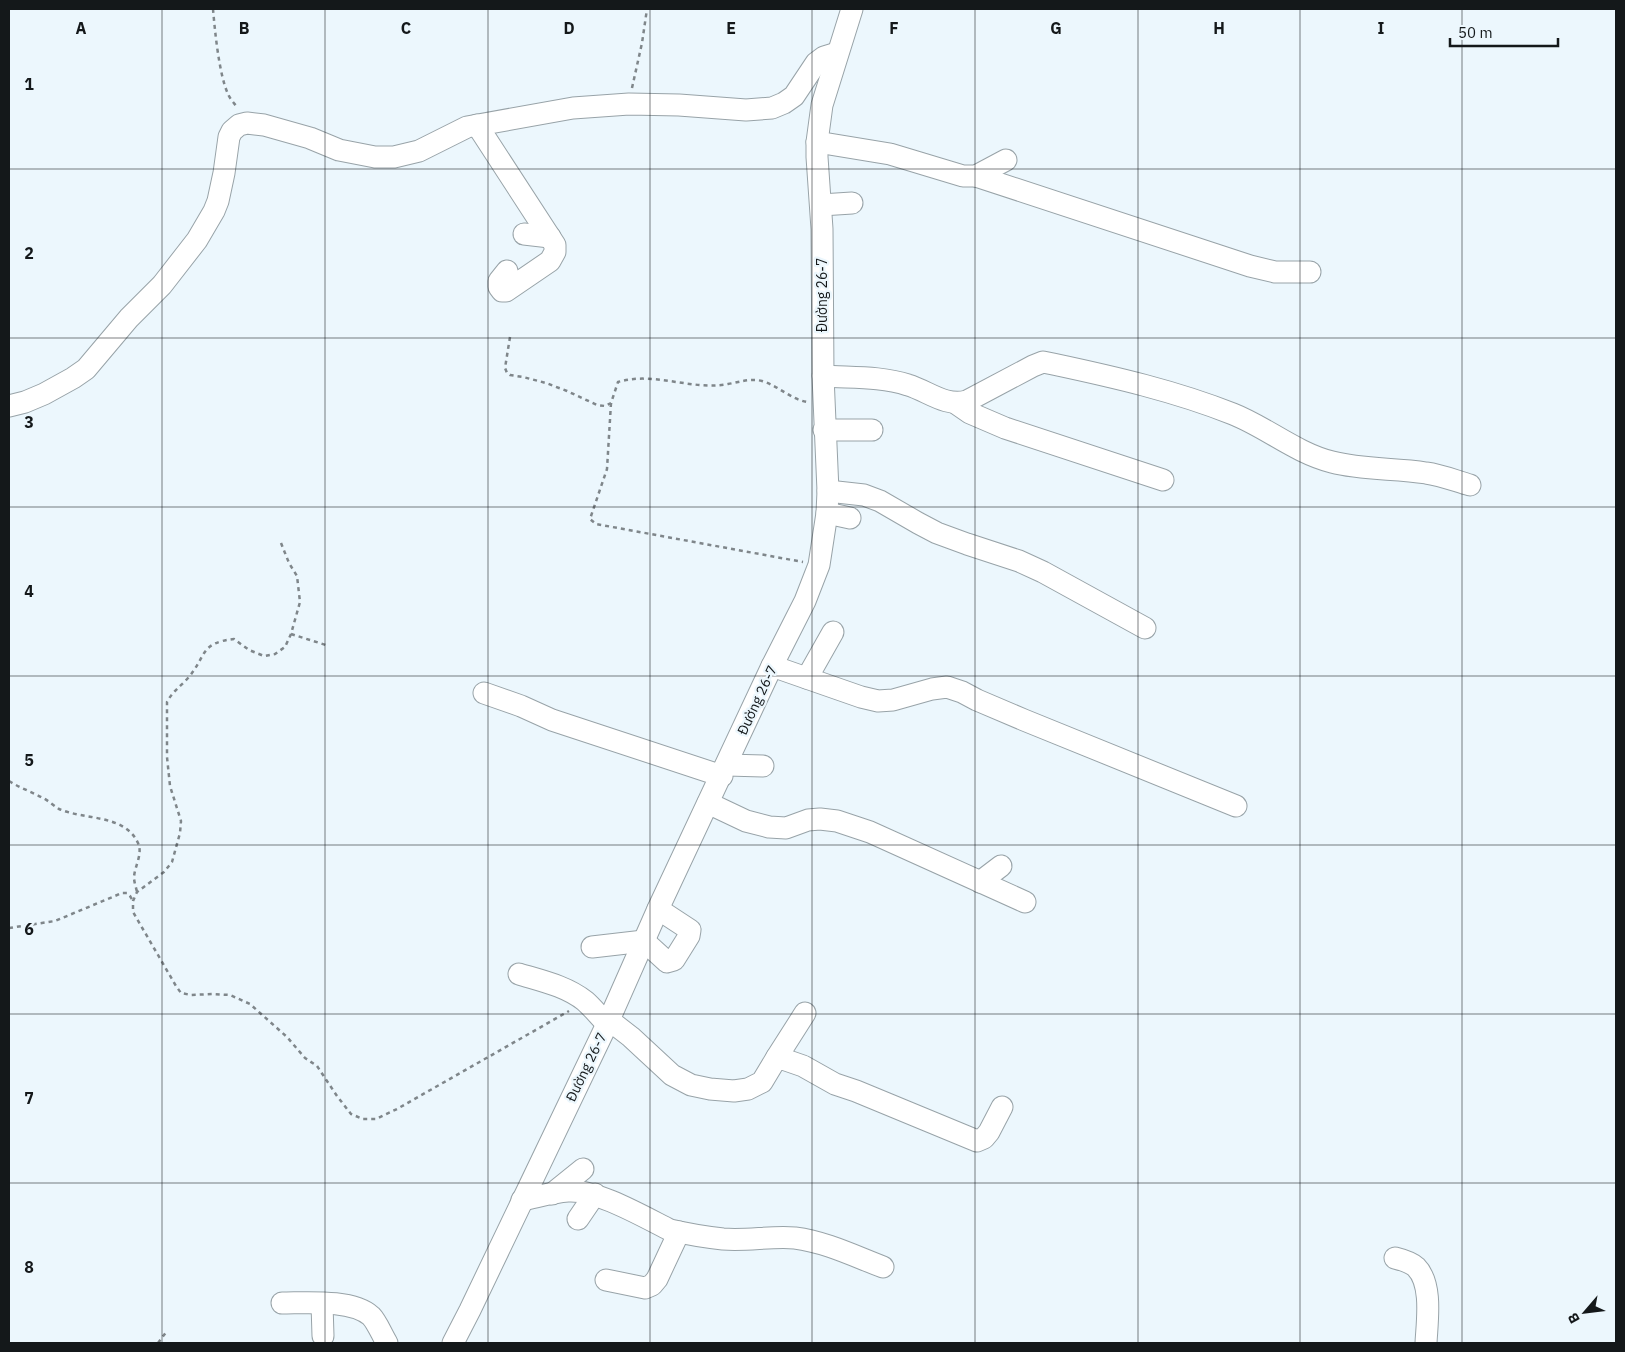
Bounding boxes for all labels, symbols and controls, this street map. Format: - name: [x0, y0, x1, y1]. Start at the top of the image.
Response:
- scale bar: [1450, 15, 1558, 47]
- text: A: [76, 18, 87, 38]
- text: B: [239, 18, 250, 38]
- text: C: [401, 18, 411, 38]
- text: D: [563, 18, 575, 38]
- text: E: [726, 18, 736, 38]
- text: F: [889, 18, 899, 38]
- text: G: [1050, 18, 1062, 38]
- text: H: [1213, 18, 1225, 38]
- text: I: [1378, 18, 1385, 38]
- text: 50 m: [1458, 23, 1493, 42]
- text: 1: [24, 74, 34, 94]
- text: 2: [24, 243, 34, 263]
- street label: Đường 26-7: [813, 258, 831, 332]
- text: 3: [24, 412, 34, 432]
- text: 4: [24, 581, 34, 601]
- street label: Đường 26-7: [733, 662, 781, 738]
- text: 5: [24, 750, 34, 770]
- text: 6: [24, 919, 34, 939]
- street label: Đường 26-7: [562, 1029, 610, 1105]
- text: 7: [24, 1088, 34, 1108]
- text: 8: [24, 1257, 34, 1277]
- north arrow: [1560, 1287, 1610, 1337]
- text: B: [1563, 1310, 1584, 1326]

